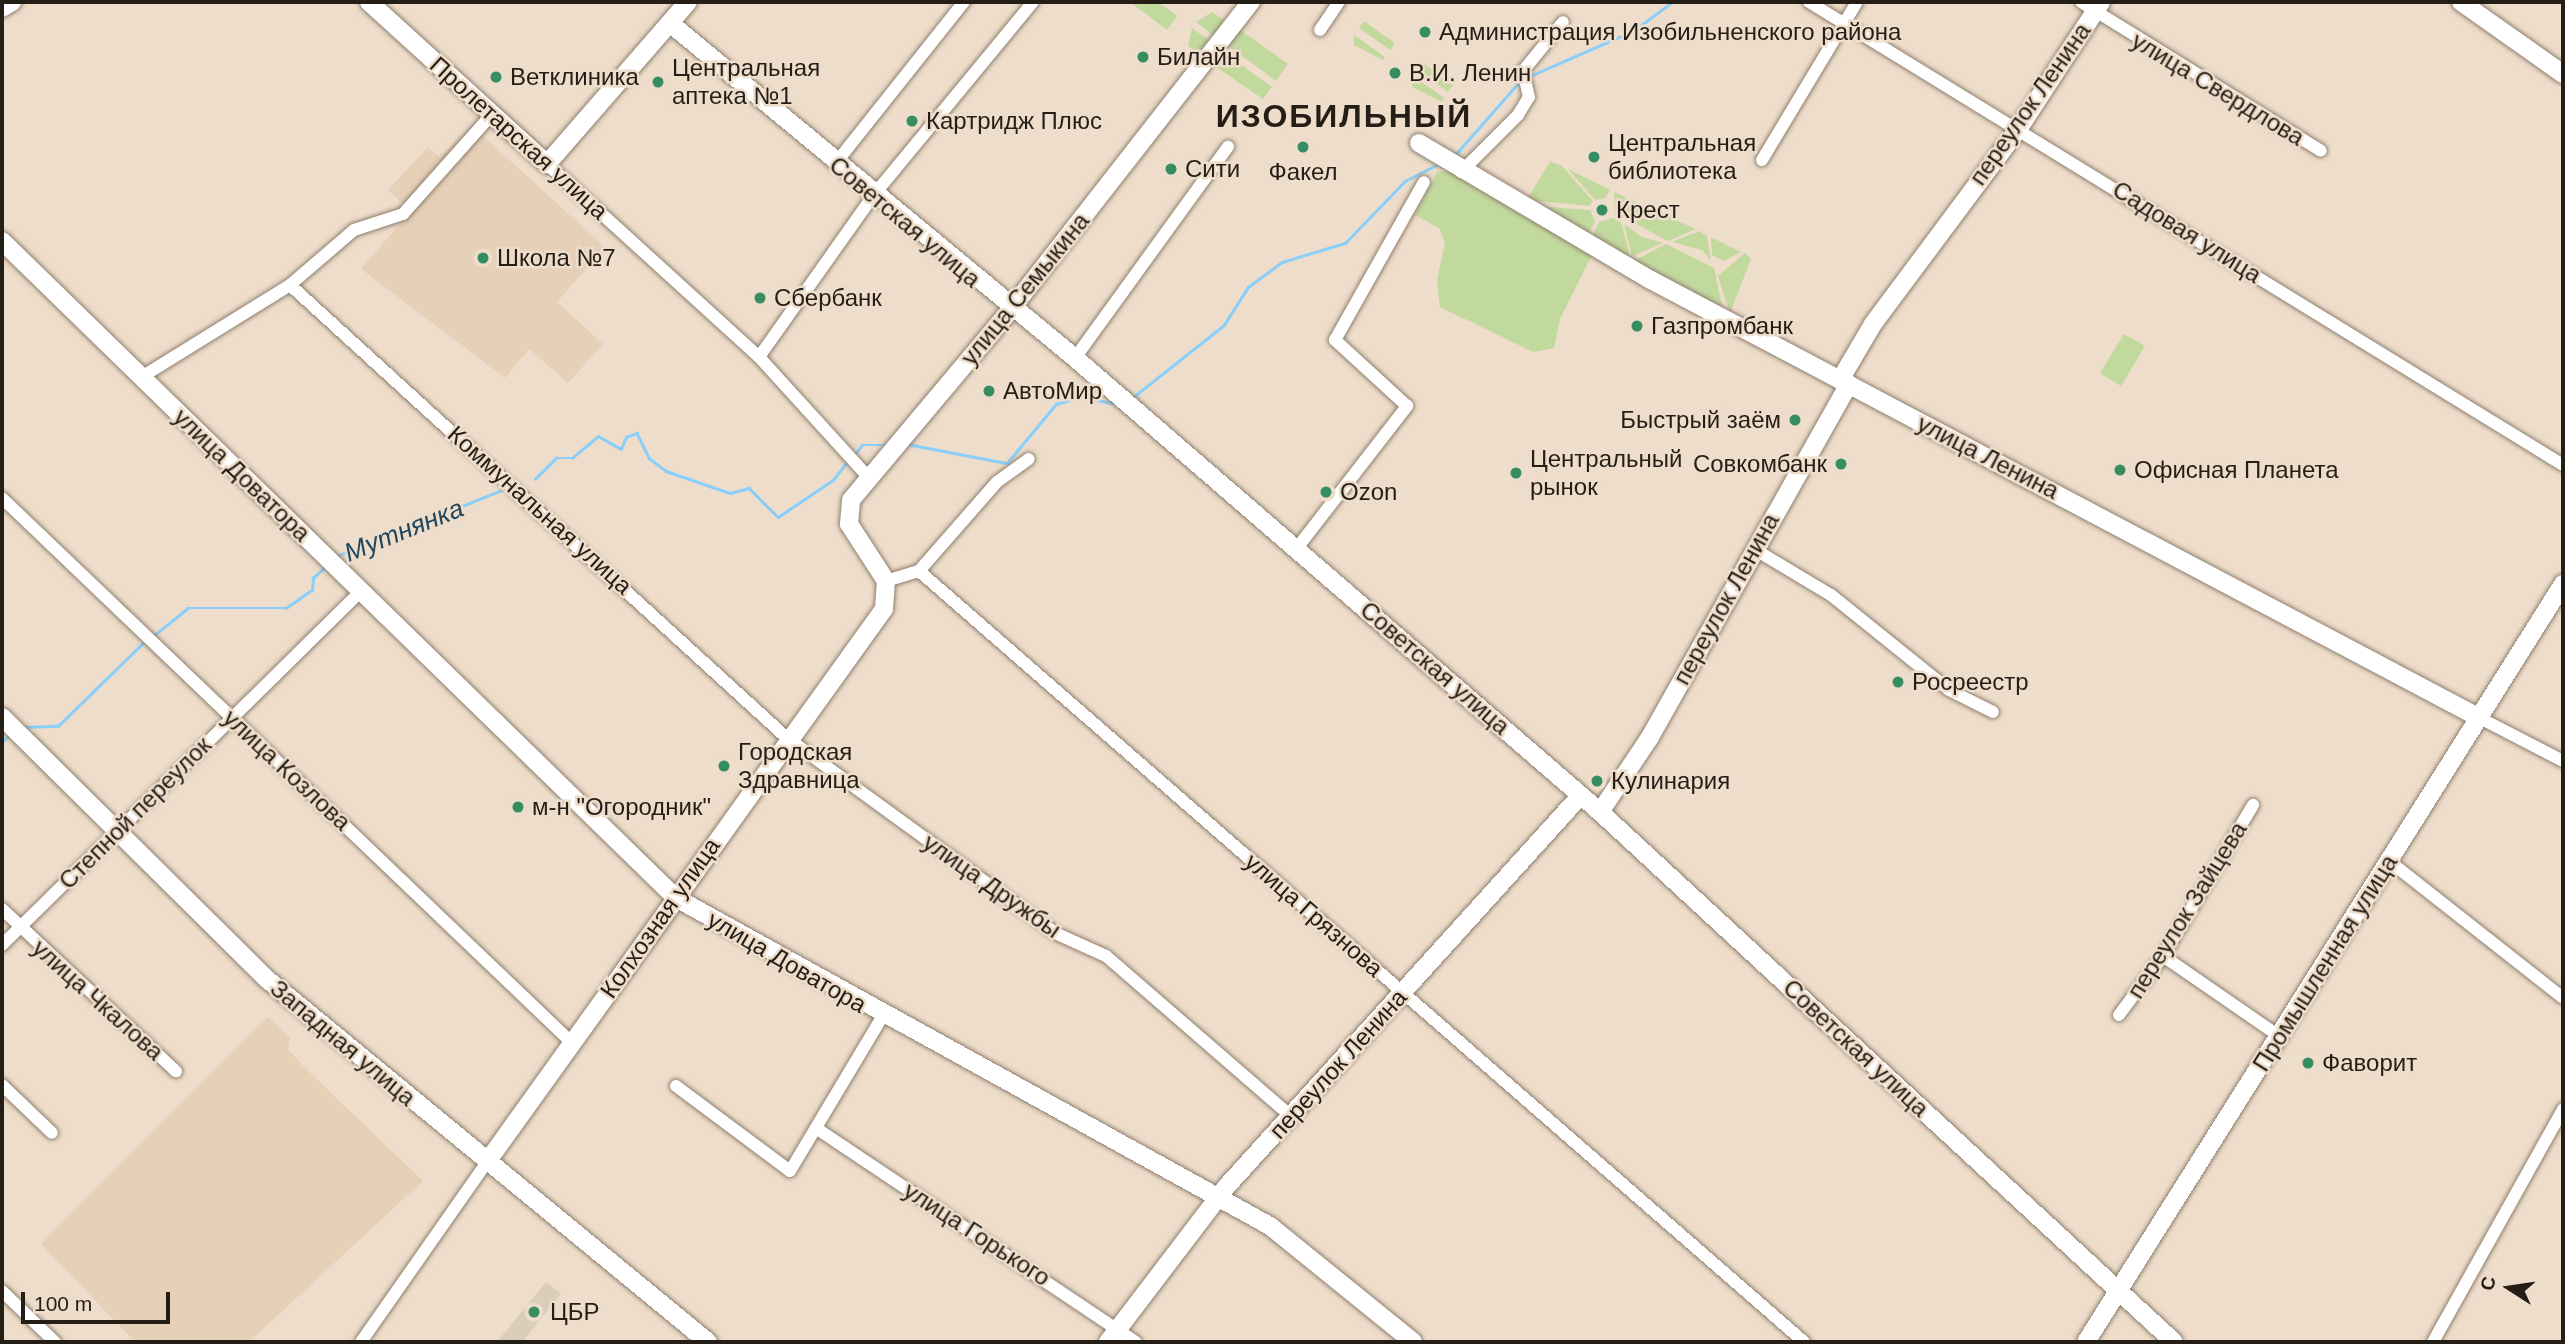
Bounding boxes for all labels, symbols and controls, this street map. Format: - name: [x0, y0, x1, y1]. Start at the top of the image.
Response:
- street label: переулок Ленина: [1963, 17, 2097, 191]
- place label: Администрация Изобильненского района: [1439, 18, 1901, 46]
- marker: Администрация Изобильненского района: [1417, 24, 1433, 40]
- street label: улица Свердлова: [2127, 26, 2309, 152]
- place label: Билайн: [1157, 43, 1240, 71]
- marker: Билайн: [1135, 49, 1151, 65]
- street label: Пролетарская улица: [424, 51, 614, 225]
- place label: Центральная аптека №1: [672, 54, 820, 110]
- place label: В.И. Ленин: [1409, 59, 1531, 87]
- place label: Ветклиника: [510, 63, 639, 91]
- marker: В.И. Ленин: [1387, 65, 1403, 81]
- marker: Ветклиника: [488, 69, 504, 85]
- marker: Центральная аптека №1: [650, 74, 666, 90]
- district label: ИЗОБИЛЬНЫЙ: [1217, 97, 1471, 135]
- place label: Картридж Плюс: [926, 107, 1102, 135]
- marker: Картридж Плюс: [904, 113, 920, 129]
- place label: Центральная библиотека: [1608, 129, 1756, 185]
- marker: Факел: [1295, 139, 1311, 155]
- marker: Центральная библиотека: [1586, 149, 1602, 165]
- street label: Советская улица: [824, 150, 986, 294]
- place label: Сити: [1185, 155, 1240, 183]
- place label: Факел: [1269, 158, 1337, 186]
- marker: Сити: [1163, 161, 1179, 177]
- street label: Садовая улица: [2107, 175, 2267, 289]
- place label: Крест: [1616, 196, 1680, 224]
- marker: Крест: [1594, 202, 1610, 218]
- street label: улица Семыкина: [955, 207, 1095, 371]
- place label: Школа №7: [497, 244, 616, 272]
- marker: Школа №7: [475, 250, 491, 266]
- place label: Сбербанк: [774, 284, 882, 312]
- marker: Сбербанк: [752, 290, 768, 306]
- place label: Газпромбанк: [1651, 312, 1793, 340]
- marker: Газпромбанк: [1629, 318, 1645, 334]
- place label: АвтоМир: [1003, 377, 1102, 405]
- marker: АвтоМир: [981, 383, 997, 399]
- street label: улица Доватора: [168, 403, 316, 547]
- place label: Быстрый заём: [1620, 406, 1781, 434]
- street label: улица Ленина: [1912, 409, 2064, 505]
- marker: Быстрый заём: [1787, 412, 1803, 428]
- street label: Коммунальная улица: [442, 420, 638, 600]
- place label: Центральный рынок: [1530, 445, 1682, 501]
- place label: Совкомбанк: [1693, 450, 1827, 478]
- marker: Совкомбанк: [1833, 456, 1849, 472]
- place label: Офисная Планета: [2134, 456, 2339, 484]
- marker: Офисная Планета: [2112, 462, 2128, 478]
- marker: Центральный рынок: [1508, 465, 1524, 481]
- place label: Ozon: [1340, 478, 1397, 506]
- marker: Ozon: [1318, 484, 1334, 500]
- water label: Мутнянка: [340, 493, 468, 569]
- street label: переулок Ленина: [1667, 508, 1785, 690]
- street label: Советская улица: [1354, 595, 1516, 741]
- place label: Росреестр: [1912, 668, 2029, 696]
- marker: Росреестр: [1890, 674, 1906, 690]
- street label: улица Козлова: [217, 704, 357, 836]
- street label: Степной переулок: [53, 731, 217, 895]
- place label: Городская Здравница: [738, 738, 860, 794]
- marker: Городская Здравница: [716, 758, 732, 774]
- place label: Кулинария: [1611, 767, 1730, 795]
- marker: Кулинария: [1589, 773, 1605, 789]
- place label: м-н "Огородник": [532, 793, 711, 821]
- marker: м-н "Огородник": [510, 799, 526, 815]
- street label: переулок Зайцева: [2121, 816, 2253, 1004]
- street label: улица Дружбы: [918, 828, 1066, 944]
- street label: Колхозная улица: [594, 832, 726, 1004]
- street label: улица Грязнова: [1239, 847, 1389, 983]
- street label: Промышленная улица: [2247, 849, 2403, 1077]
- street label: улица Доватора: [702, 905, 872, 1019]
- street label: улица Чкалова: [27, 934, 169, 1066]
- street label: Советская улица: [1777, 973, 1935, 1123]
- street label: Западная улица: [265, 974, 421, 1112]
- street label: переулок Ленина: [1263, 983, 1413, 1145]
- place label: Фаворит: [2322, 1049, 2417, 1077]
- marker: Фаворит: [2300, 1055, 2316, 1071]
- street label: улица Горького: [898, 1176, 1056, 1292]
- north arrow: [2474, 1253, 2544, 1323]
- text: С: [2476, 1275, 2500, 1292]
- scale bar: [24, 1278, 173, 1322]
- text: 100 m: [34, 1292, 92, 1315]
- place label: ЦБР: [550, 1298, 600, 1326]
- marker: ЦБР: [524, 1302, 544, 1322]

